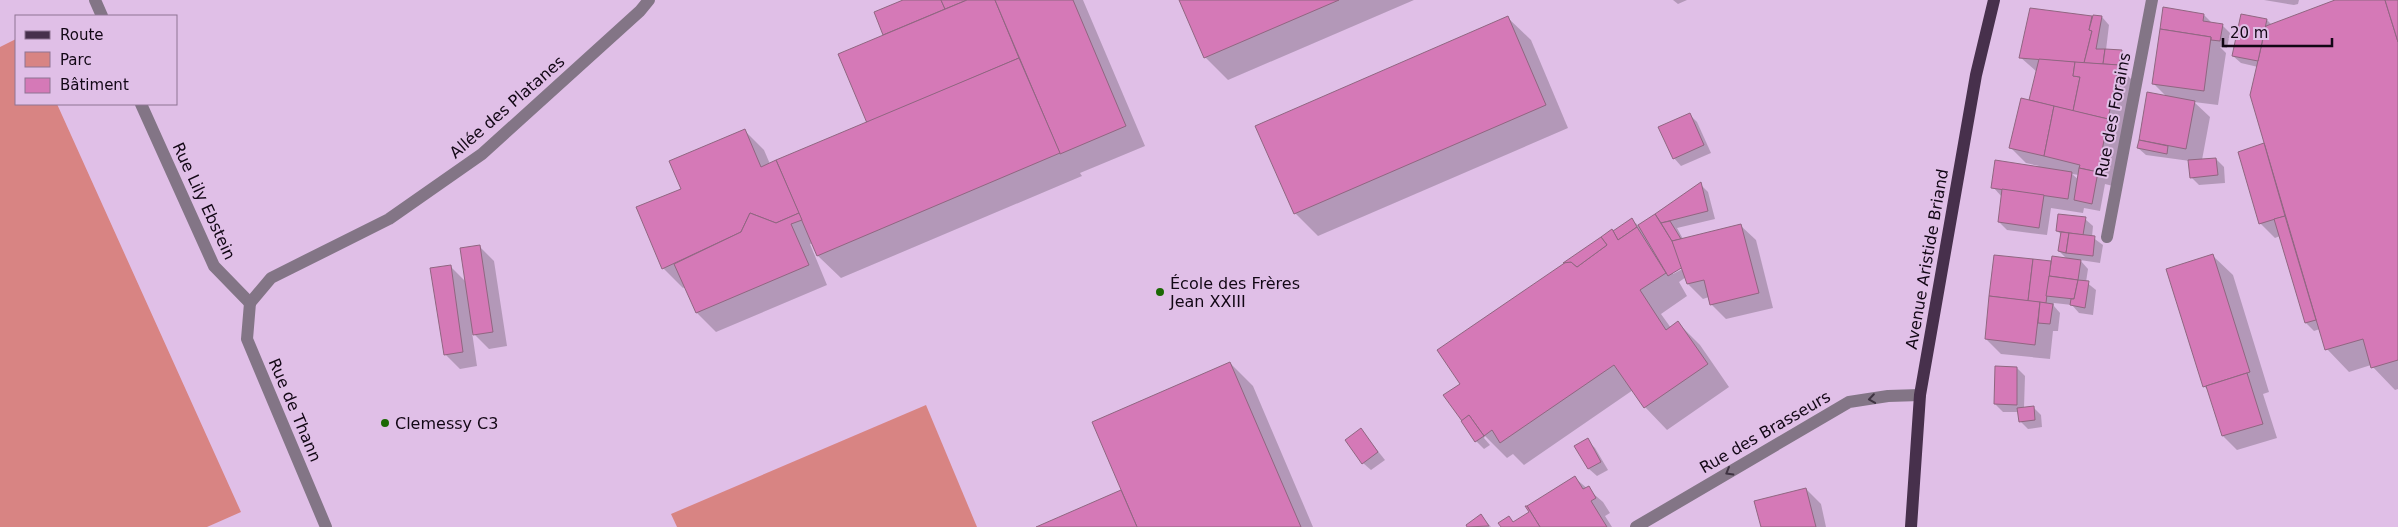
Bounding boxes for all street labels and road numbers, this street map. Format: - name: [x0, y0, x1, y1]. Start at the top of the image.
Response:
- street label: Rue des Forains: [2092, 51, 2134, 179]
- street label: Allée des Platanes: [446, 52, 568, 162]
- street label: Rue Lily Ebstein: [169, 139, 239, 263]
- street label: Avenue Aristide Briand: [1902, 167, 1952, 351]
- street label: Rue de Thann: [265, 355, 325, 465]
- street label: Rue des Brasseurs: [1696, 387, 1834, 477]

